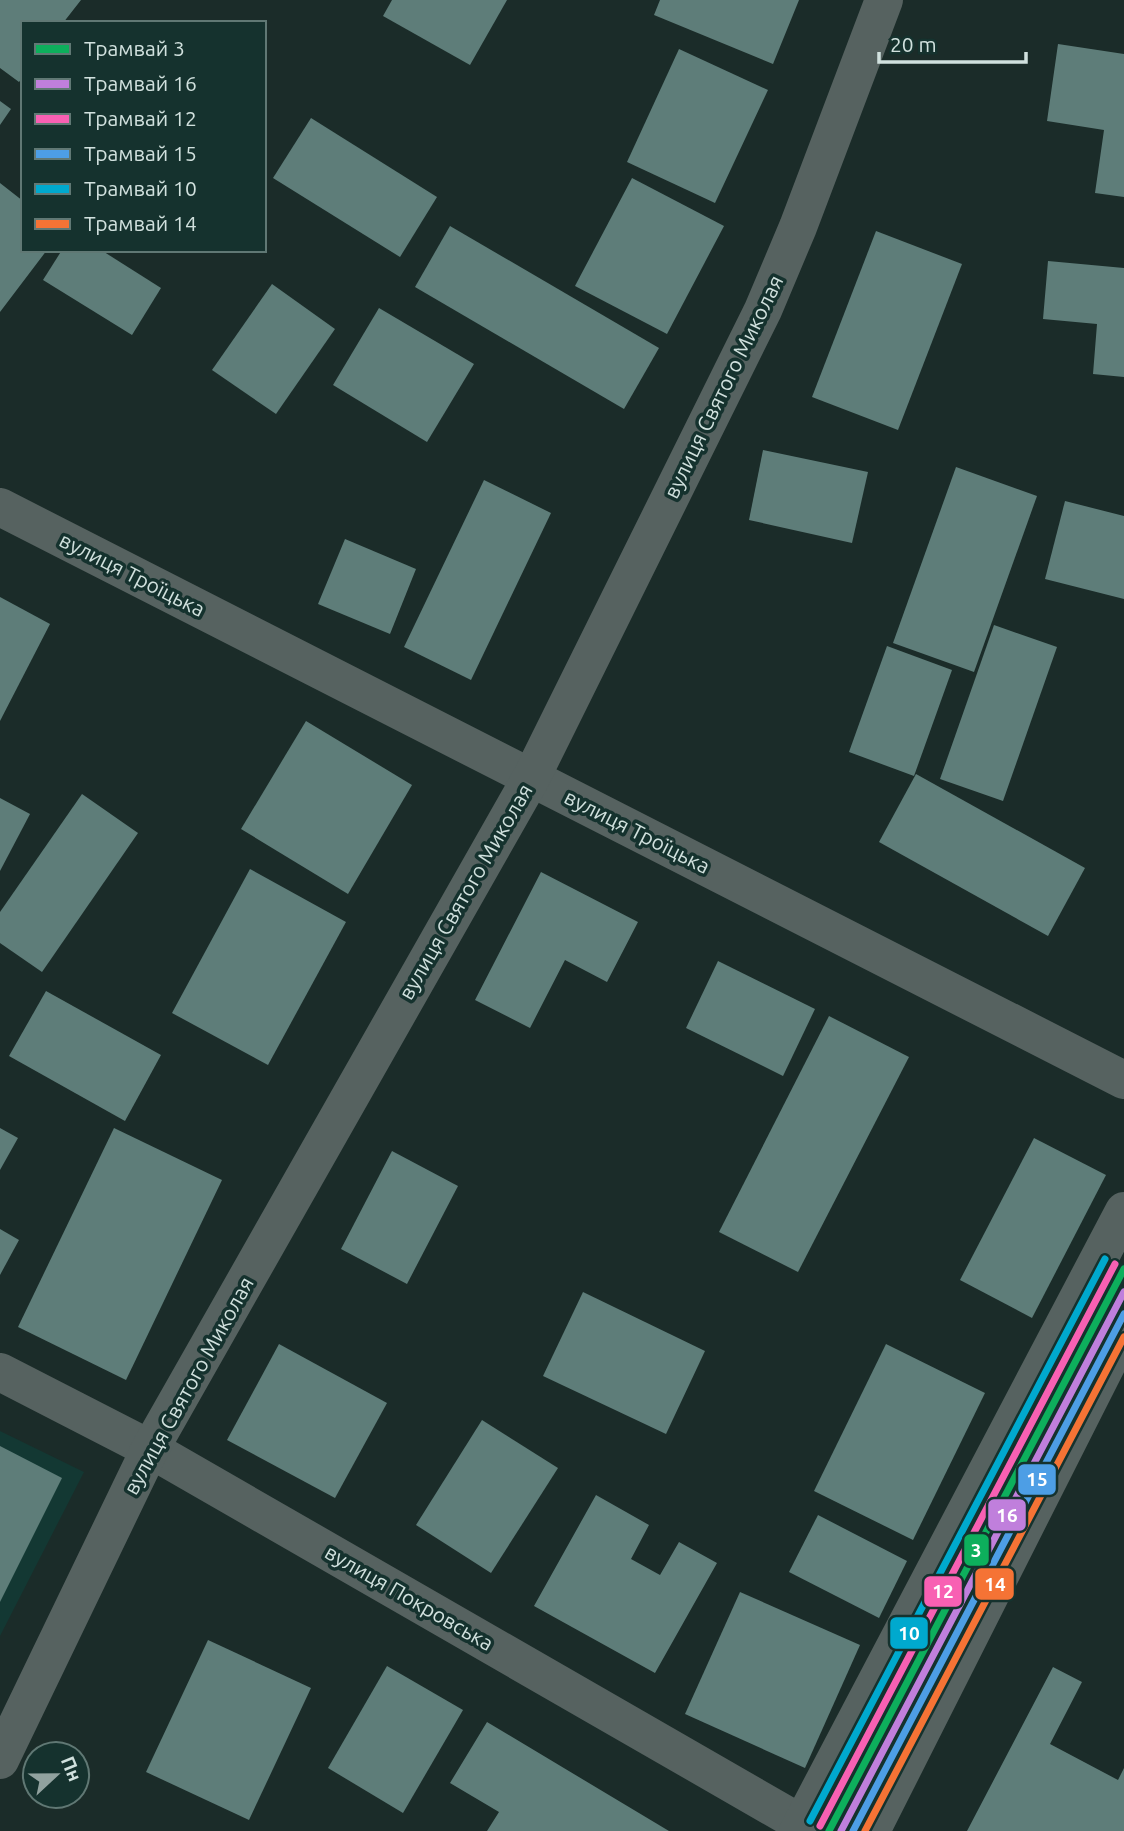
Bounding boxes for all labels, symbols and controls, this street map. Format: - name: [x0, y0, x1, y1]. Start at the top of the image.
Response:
- legend: [21, 21, 266, 252]
- scale bar: [879, 21, 1026, 65]
- text: 20 m: [890, 32, 937, 56]
- text: Трамвай 3: [84, 36, 185, 60]
- text: Трамвай 16: [84, 71, 197, 95]
- text: Трамвай 12: [84, 106, 197, 130]
- text: Трамвай 15: [84, 141, 197, 165]
- text: Трамвай 10: [84, 176, 197, 200]
- text: Трамвай 14: [84, 211, 197, 235]
- street label: вулиця Святого Миколая: [659, 271, 788, 502]
- street label: вулиця Троїцька: [56, 527, 209, 621]
- street label: вулиця Святого Миколая: [393, 779, 537, 1004]
- street label: вулиця Троїцька: [561, 784, 714, 878]
- street label: вулиця Святого Миколая: [118, 1273, 258, 1499]
- line badge: 15: [1017, 1463, 1057, 1496]
- text: 15: [1026, 1468, 1048, 1490]
- line badge: 16: [987, 1498, 1027, 1532]
- text: 16: [996, 1504, 1018, 1526]
- line badge: 3: [963, 1533, 990, 1567]
- street label: вулиця Покровська: [321, 1539, 498, 1655]
- text: 3: [971, 1539, 981, 1561]
- line badge: 14: [974, 1567, 1015, 1601]
- text: 14: [984, 1573, 1006, 1595]
- line badge: 12: [923, 1575, 963, 1608]
- text: 12: [932, 1580, 954, 1602]
- line badge: 10: [889, 1616, 929, 1650]
- text: 10: [898, 1622, 920, 1644]
- north arrow: [21, 1740, 91, 1810]
- text: Пн: [57, 1753, 87, 1784]

